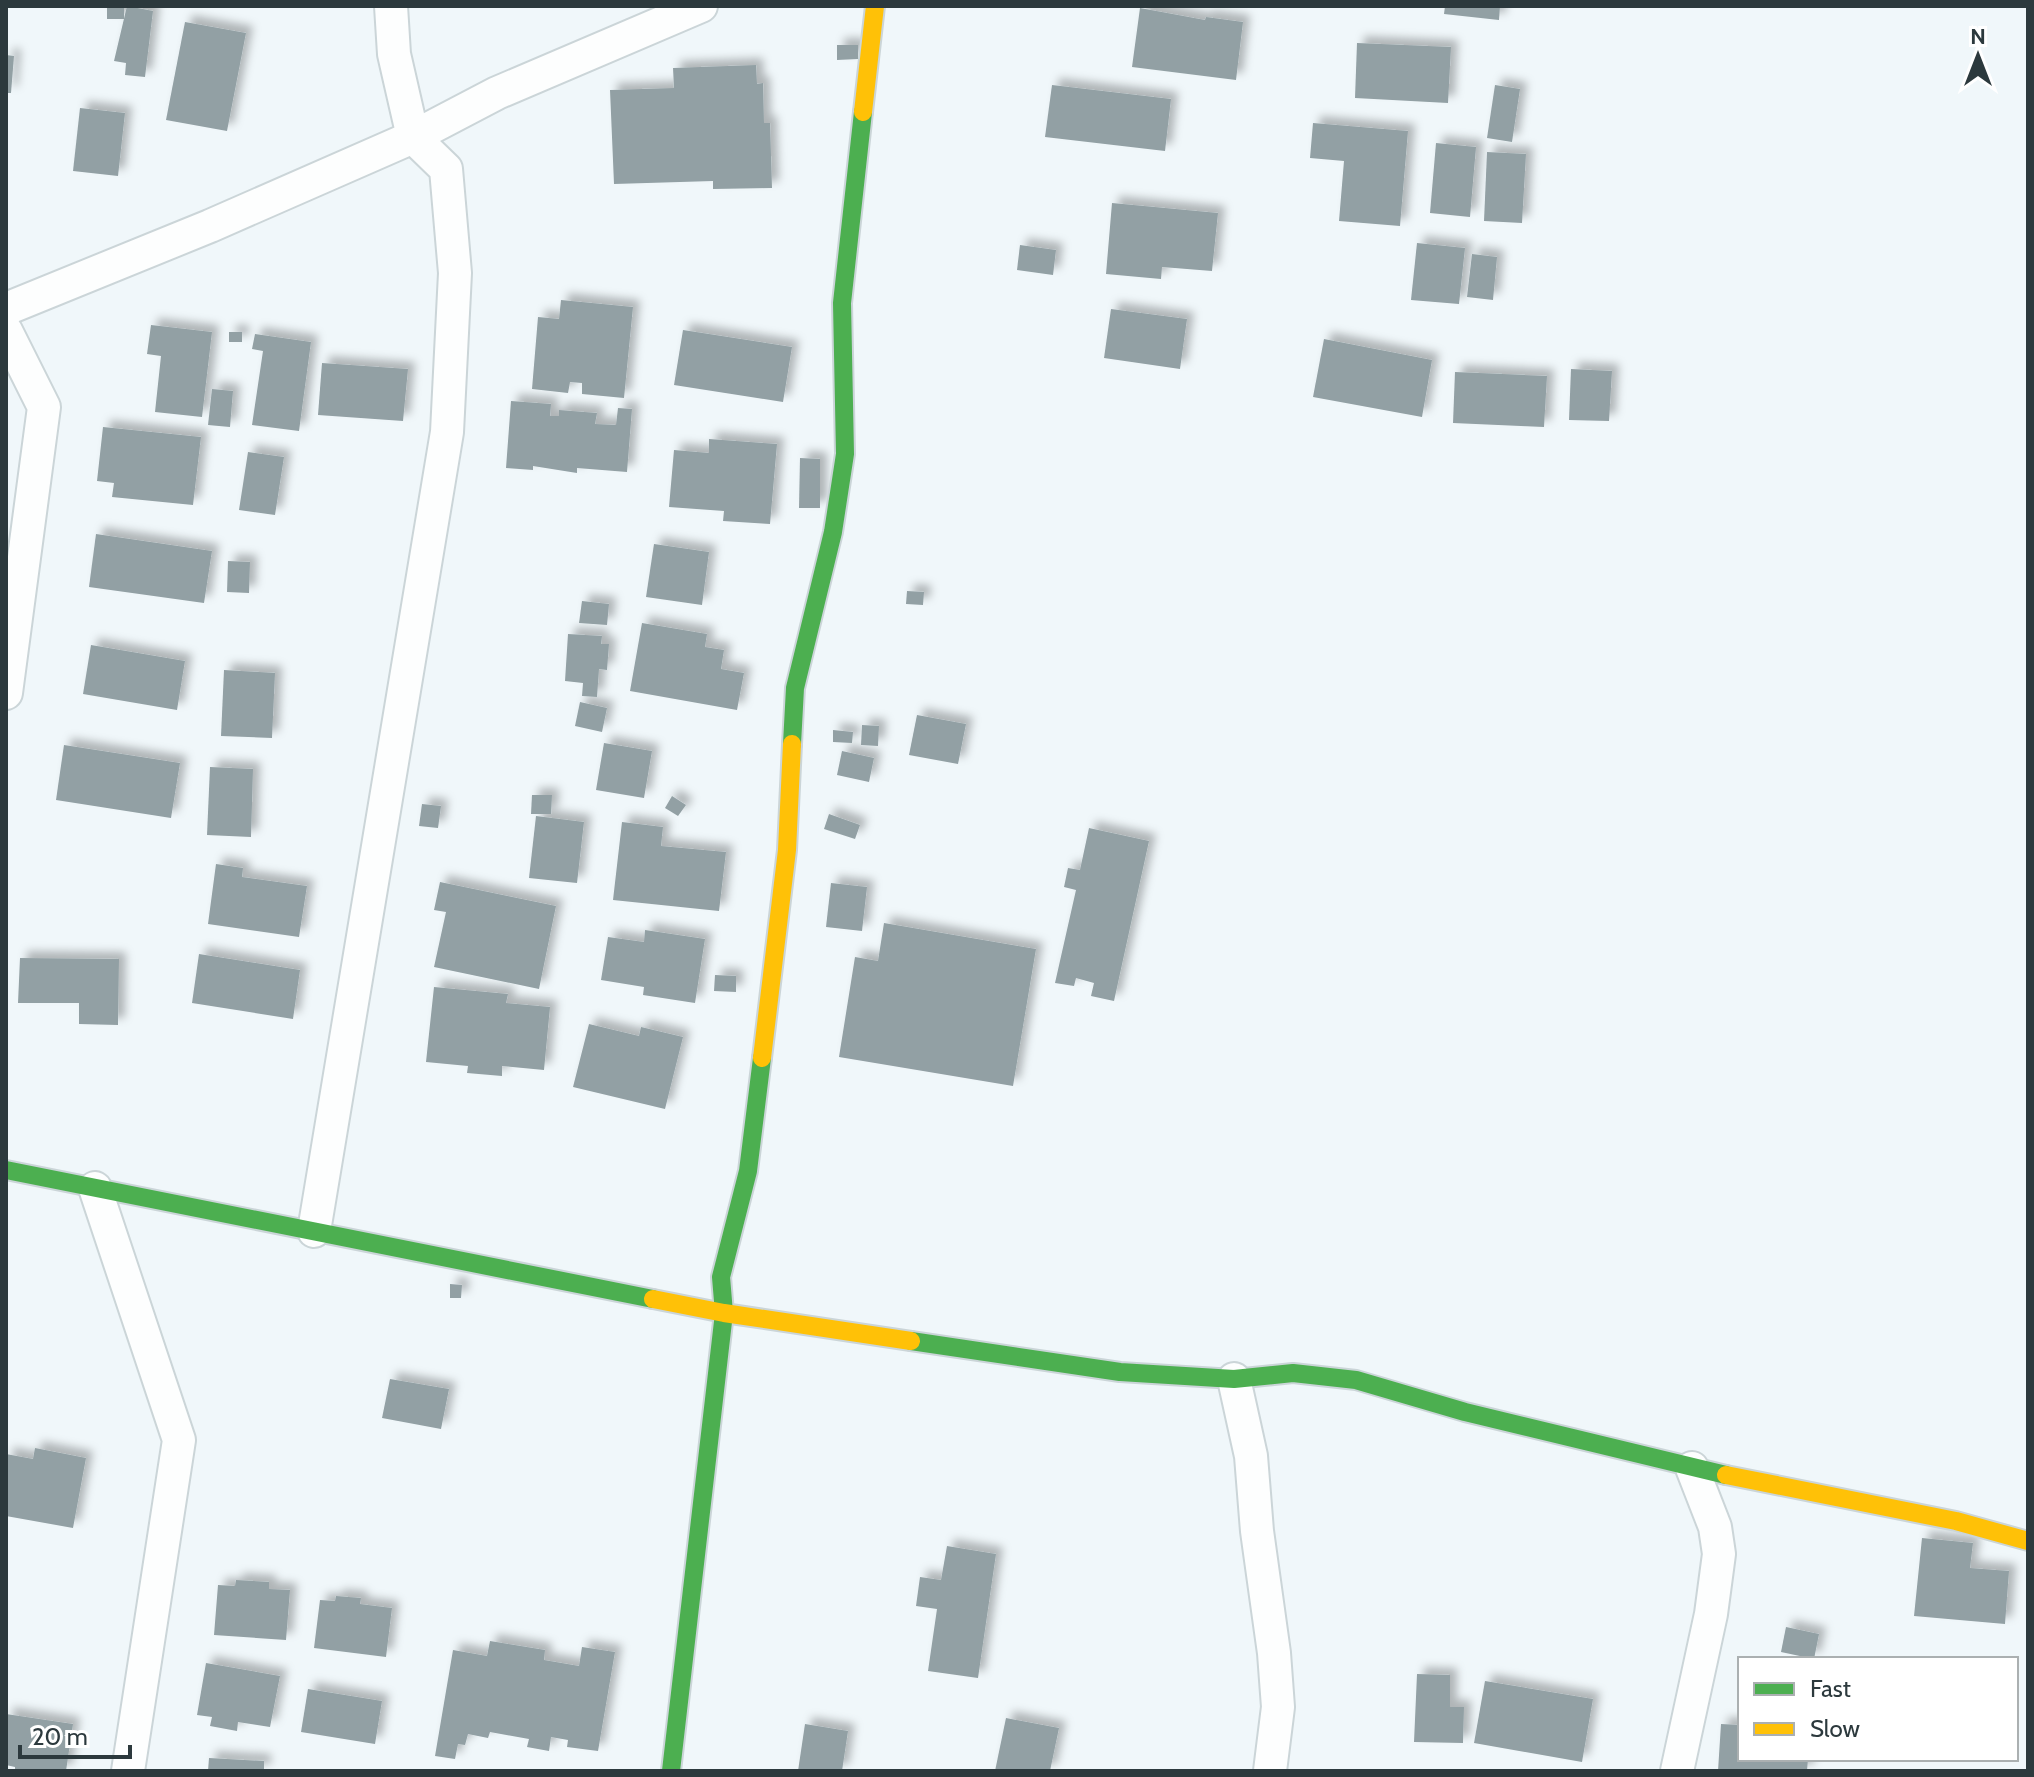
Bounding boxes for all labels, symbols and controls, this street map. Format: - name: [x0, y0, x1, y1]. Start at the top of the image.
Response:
- north arrow: [1938, 16, 2018, 96]
- text: N: [1970, 23, 1986, 50]
- legend: [1738, 1657, 2018, 1761]
- text: Fast: [1810, 1674, 1851, 1703]
- scale bar: [20, 1709, 130, 1759]
- text: Slow: [1810, 1714, 1860, 1743]
- text: 20 m: [32, 1722, 88, 1751]

